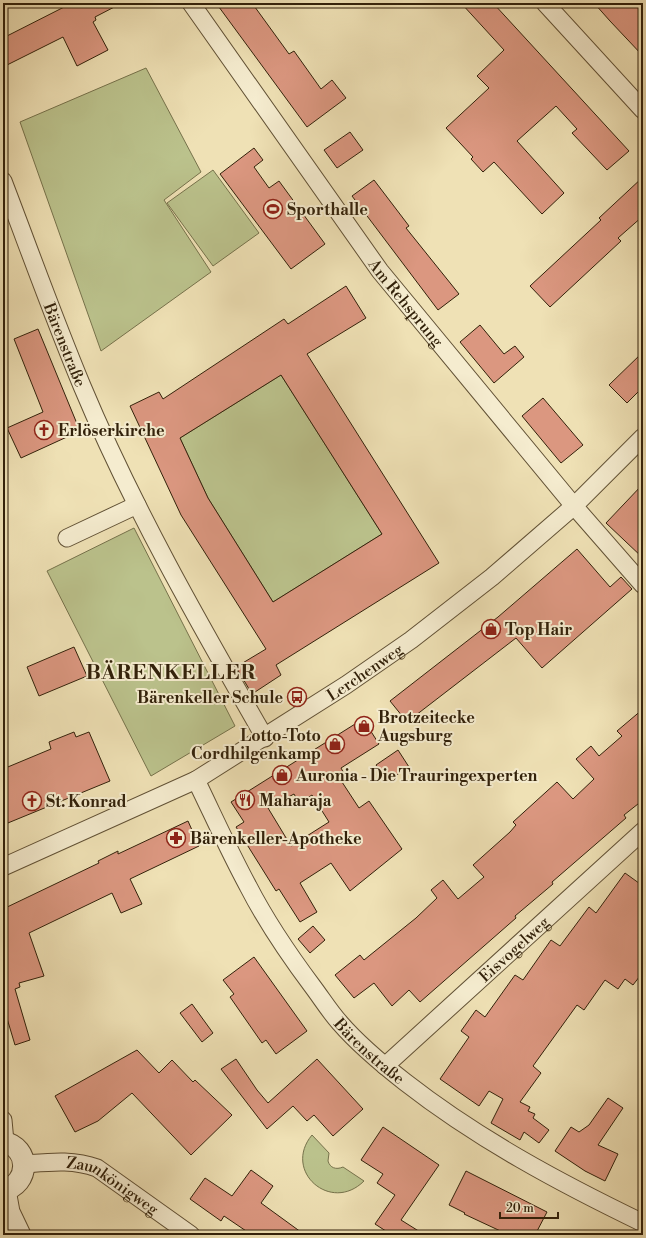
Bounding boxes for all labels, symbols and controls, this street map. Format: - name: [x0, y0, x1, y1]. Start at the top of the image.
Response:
- sports icon: Sporthalle: [262, 198, 284, 220]
- place label: Sporthalle: [287, 200, 368, 220]
- street label: Am Rehsprung: [363, 255, 448, 352]
- street label: Bärenstraße: [38, 299, 90, 390]
- church icon: Erlöserkirche: [33, 419, 55, 441]
- place label: Erlöserkirche: [58, 421, 165, 441]
- shop icon: Top Hair: [480, 618, 502, 640]
- place label: Top Hair: [505, 620, 572, 640]
- street label: Lerchenweg: [323, 639, 408, 706]
- district label: BÄRENKELLER: [86, 660, 256, 686]
- bus stop icon: Bärenkeller Schule: [286, 686, 308, 708]
- place label: Bärenkeller Schule: [137, 688, 283, 708]
- place label: Brotzeitecke Augsburg: [377, 708, 475, 746]
- shop icon: Brotzeitecke Augsburg: [353, 715, 375, 737]
- place label: Lotto-Toto Cordhilgenkamp: [191, 726, 321, 764]
- shop icon: Lotto-Toto Cordhilgenkamp: [324, 733, 346, 755]
- shop icon: Auronia - Die Trauringexperten: [271, 764, 293, 786]
- place label: Auronia - Die Trauringexperten: [295, 766, 538, 786]
- restaurant icon: Maharaja: [234, 789, 256, 811]
- church icon: St. Konrad: [21, 790, 43, 812]
- place label: Maharaja: [259, 791, 332, 811]
- place label: St. Konrad: [46, 792, 127, 812]
- pharmacy icon: Bärenkeller-Apotheke: [165, 827, 187, 849]
- place label: Bärenkeller-Apotheke: [190, 829, 362, 849]
- street label: Eisvogelweg: [475, 912, 554, 987]
- street label: Bärenstraße: [329, 1014, 408, 1089]
- street label: Zaunkönigweg: [66, 1153, 163, 1220]
- scale bar: [500, 1194, 558, 1220]
- text: 20 m: [506, 1201, 534, 1216]

